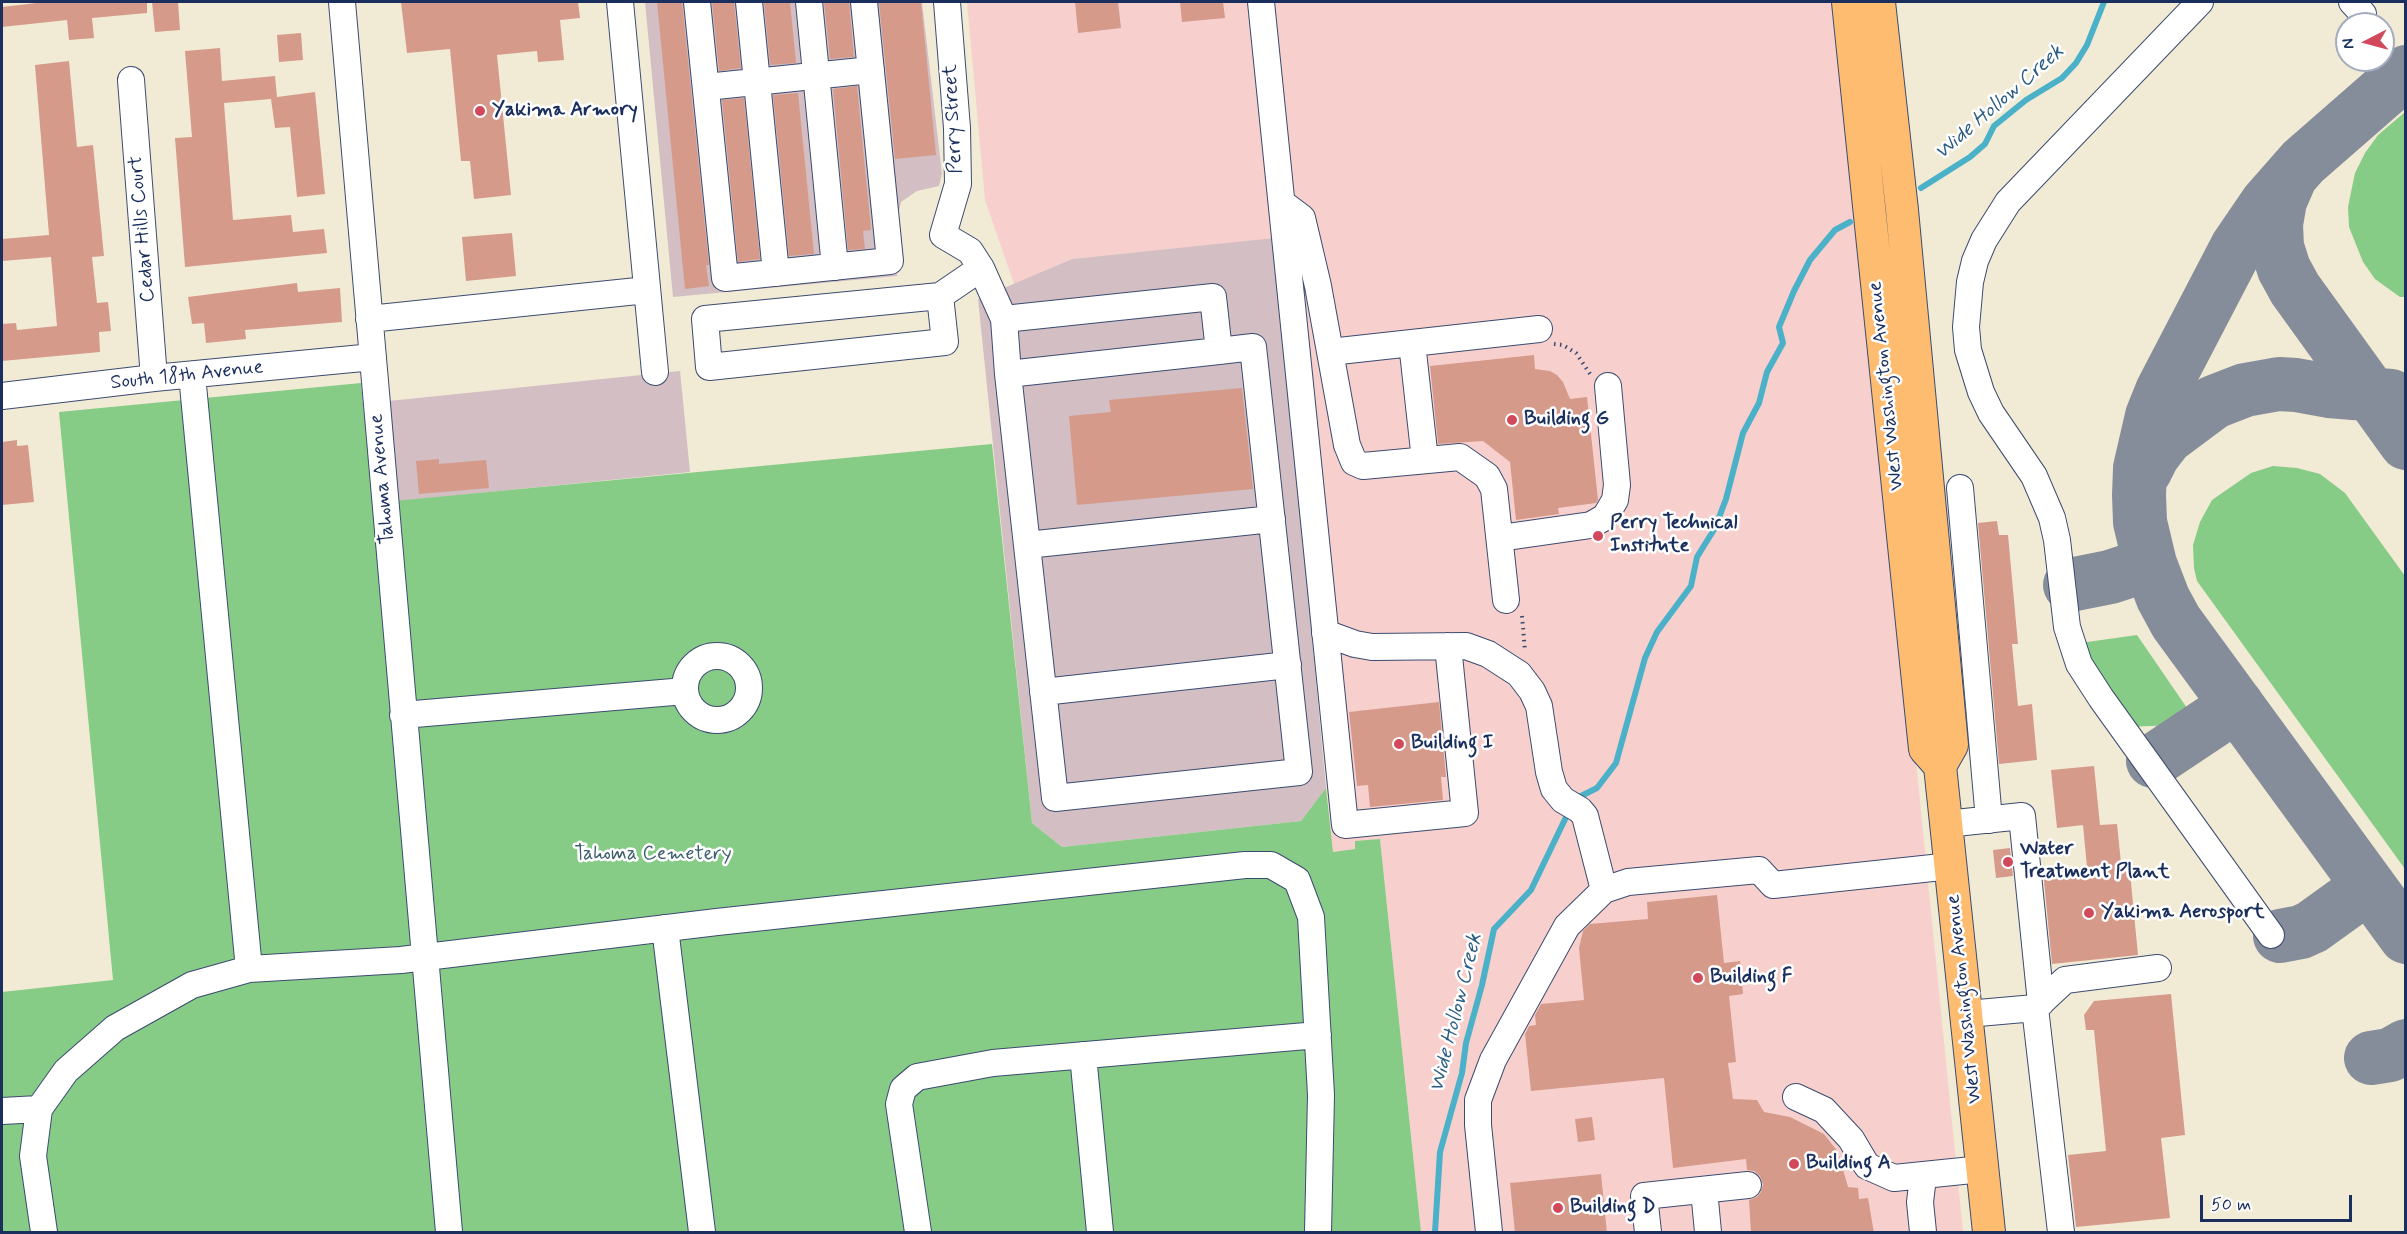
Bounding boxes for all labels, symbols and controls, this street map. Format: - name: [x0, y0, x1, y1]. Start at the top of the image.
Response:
- north arrow: [2335, 12, 2395, 72]
- text: N: [2338, 37, 2360, 50]
- water label: Wide Hollow Creek: [1930, 40, 2070, 166]
- street label: Perry Street: [939, 64, 969, 174]
- place label: Yakima Armory: [492, 99, 638, 123]
- marker: Yakima Armory: [473, 104, 487, 118]
- street label: Cedar Hills Court: [125, 155, 161, 303]
- street label: West Washington Avenue: [1864, 280, 1910, 492]
- street label: South 18th Avenue: [109, 356, 265, 396]
- place label: Building G: [1524, 408, 1609, 432]
- street label: Tahoma Avenue: [365, 413, 401, 545]
- marker: Building G: [1505, 413, 1519, 427]
- place label: Perry Technical Institute: [1610, 512, 1738, 559]
- marker: Perry Technical Institute: [1591, 529, 1605, 543]
- place label: Building I: [1411, 732, 1493, 756]
- marker: Building I: [1392, 737, 1406, 751]
- place label: Water Treatment Plant: [2020, 838, 2169, 885]
- park label: Tahoma Cemetery: [574, 843, 732, 867]
- marker: Water Treatment Plant: [2001, 855, 2015, 869]
- street label: West Washington Avenue: [1942, 893, 1988, 1105]
- place label: Yakima Aerosport: [2101, 901, 2264, 925]
- marker: Yakima Aerosport: [2082, 906, 2096, 920]
- water label: Wide Hollow Creek: [1425, 931, 1489, 1095]
- place label: Building F: [1710, 966, 1792, 990]
- marker: Building F: [1691, 971, 1705, 985]
- place label: Building A: [1806, 1152, 1891, 1176]
- marker: Building A: [1787, 1157, 1801, 1171]
- scale bar: [2203, 1183, 2354, 1221]
- text: 50 m: [2211, 1193, 2251, 1217]
- place label: Building D: [1570, 1196, 1655, 1220]
- marker: Building D: [1551, 1201, 1565, 1215]

